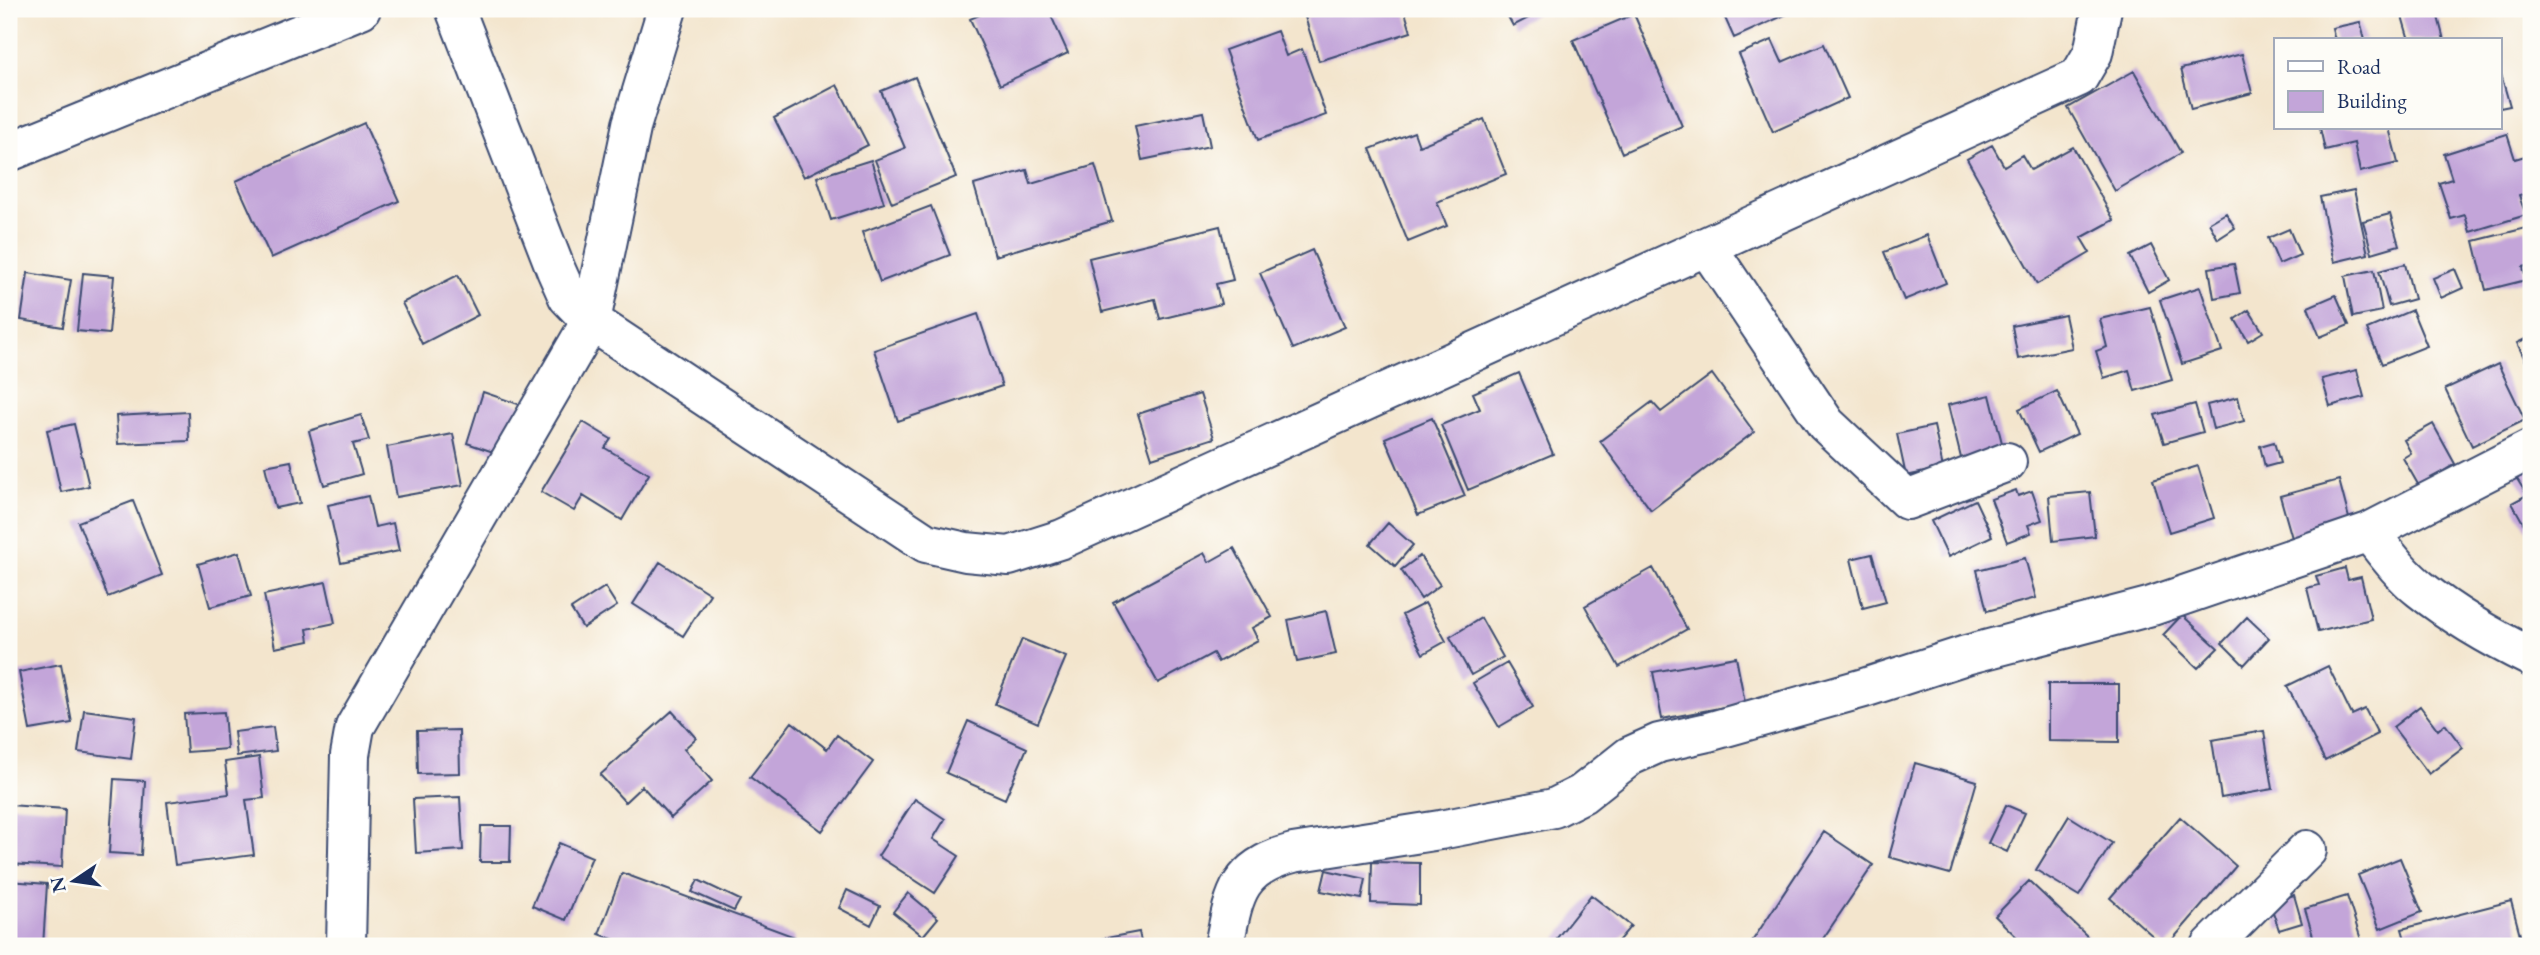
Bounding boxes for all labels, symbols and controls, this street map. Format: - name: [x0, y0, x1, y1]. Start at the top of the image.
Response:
- legend: [2274, 38, 2502, 130]
- text: Road: [2337, 53, 2381, 80]
- text: Building: [2337, 87, 2407, 114]
- north arrow: [38, 846, 108, 916]
- text: N: [44, 874, 72, 895]

